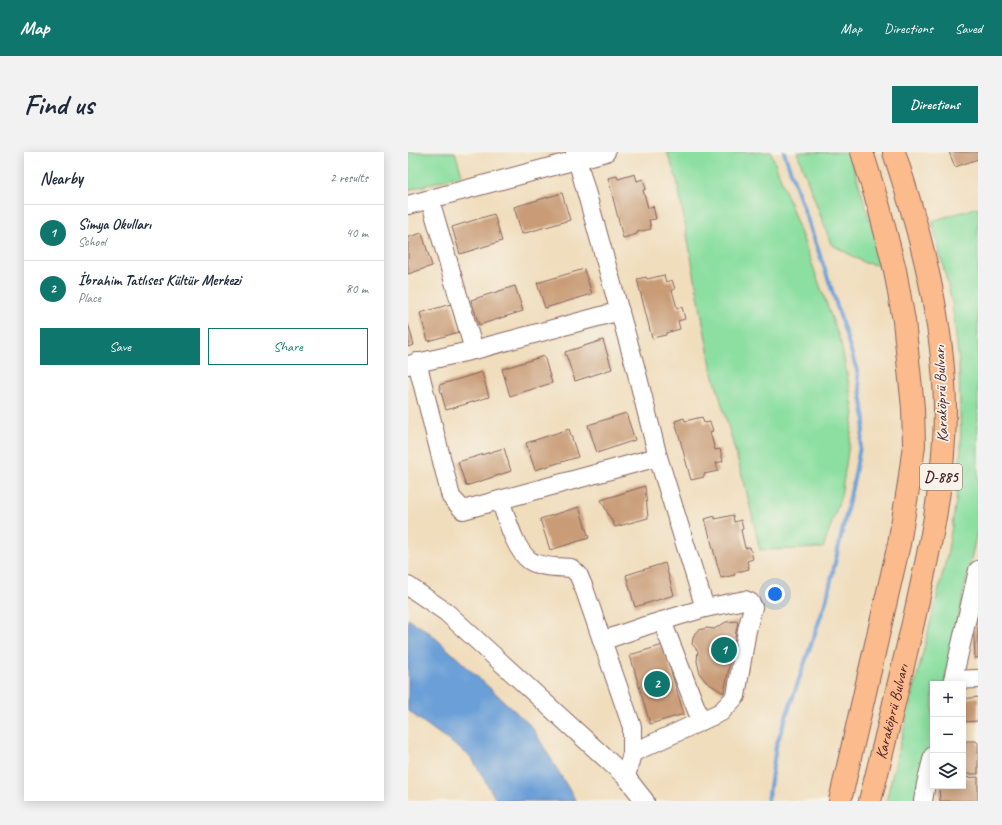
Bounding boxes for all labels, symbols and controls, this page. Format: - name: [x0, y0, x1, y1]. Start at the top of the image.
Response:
- text: Map: [20, 16, 50, 40]
- text: Map: [841, 20, 862, 37]
- text: Directions: [884, 20, 933, 37]
- text: Saved: [955, 20, 982, 37]
- button: Directions: [892, 86, 978, 123]
- text: Find us: [24, 87, 94, 122]
- text: Nearby: [40, 168, 83, 189]
- text: 2 results: [330, 170, 368, 186]
- text: Simya Okulları: [78, 215, 151, 234]
- text: 1: [50, 225, 56, 241]
- text: 40 m: [346, 225, 368, 241]
- text: School: [78, 234, 106, 250]
- text: İbrahim Tatlıses Kültür Merkezi: [78, 271, 241, 290]
- text: 2: [50, 281, 56, 297]
- text: 80 m: [346, 281, 368, 297]
- text: Place: [78, 290, 101, 306]
- button: Save: [40, 328, 200, 365]
- button: Share: [208, 328, 368, 365]
- street label: Karaköprü Bulvarı: [929, 344, 953, 443]
- road number: D-885: [920, 464, 962, 490]
- your location: [765, 584, 785, 604]
- pin: 1: [711, 635, 737, 665]
- street label: Karaköprü Bulvarı: [871, 661, 913, 761]
- pin: 2: [644, 669, 670, 699]
- map controls: [930, 681, 966, 789]
- button: +: [930, 681, 966, 717]
- button: −: [930, 717, 966, 753]
- button: layers: [930, 753, 966, 789]

